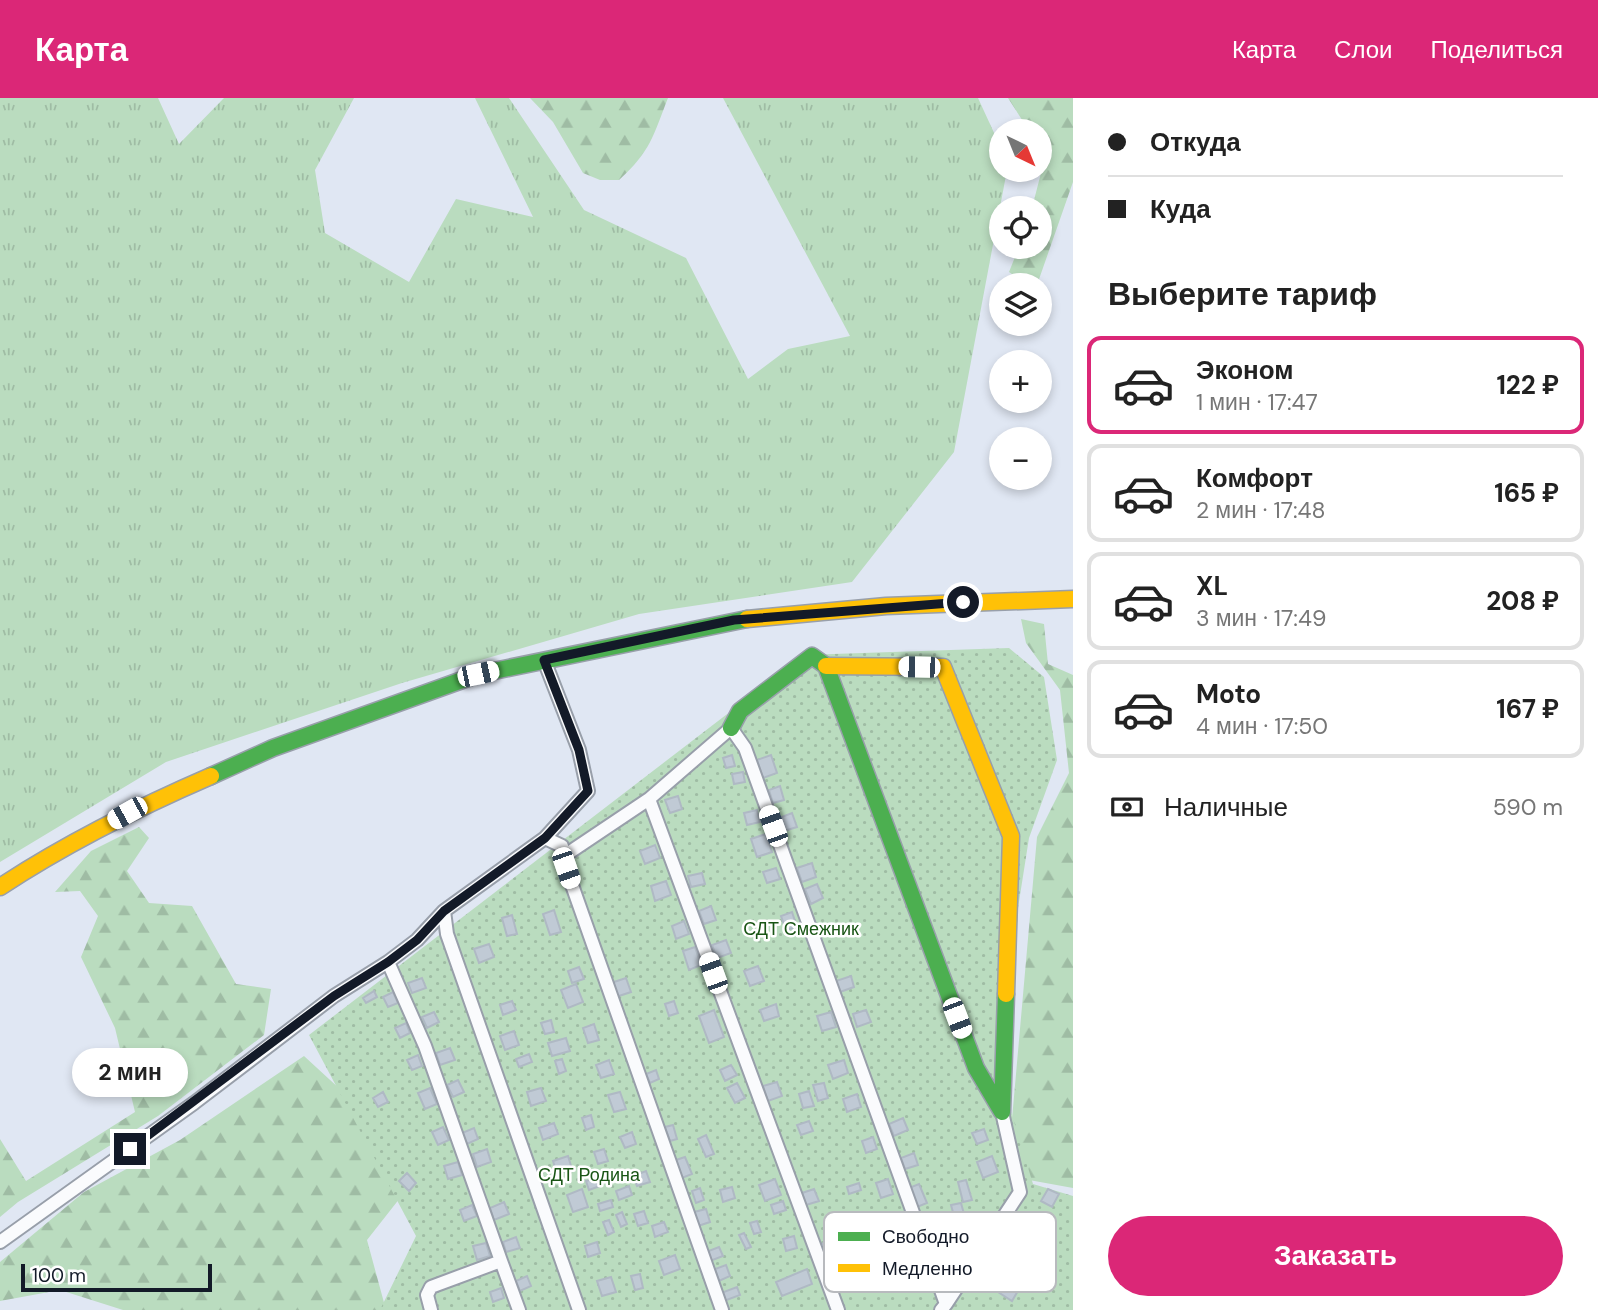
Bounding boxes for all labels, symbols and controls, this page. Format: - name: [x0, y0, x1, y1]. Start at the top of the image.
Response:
- text: Карта: [35, 28, 128, 71]
- text: Карта: [1232, 34, 1296, 65]
- text: Слои: [1334, 34, 1392, 65]
- text: Поделиться: [1430, 34, 1563, 65]
- north arrow: [989, 119, 1052, 182]
- map controls: [989, 119, 1052, 490]
- text: Откуда: [1150, 125, 1241, 159]
- text: Куда: [1150, 192, 1211, 226]
- button: locate: [989, 196, 1052, 259]
- button: layers: [989, 273, 1052, 336]
- text: Выберите тариф: [1108, 273, 1377, 315]
- button: +: [989, 350, 1052, 413]
- text: Эконом: [1196, 353, 1294, 387]
- icon: car: [1112, 354, 1175, 417]
- text: 122 ₽: [1496, 368, 1559, 402]
- text: 1 мин · 17:47: [1196, 387, 1318, 417]
- button: −: [989, 427, 1052, 490]
- text: Комфорт: [1196, 461, 1313, 495]
- icon: car: [1112, 462, 1175, 525]
- text: 165 ₽: [1494, 476, 1559, 510]
- text: 2 мин · 17:48: [1196, 495, 1326, 525]
- text: XL: [1196, 569, 1228, 603]
- icon: car: [1112, 570, 1175, 633]
- text: 208 ₽: [1486, 584, 1559, 618]
- route start: [947, 586, 979, 618]
- text: 3 мин · 17:49: [1196, 603, 1326, 633]
- car: [898, 656, 941, 678]
- car: [456, 659, 501, 689]
- text: Moto: [1196, 677, 1261, 711]
- icon: car: [1112, 678, 1175, 741]
- text: 167 ₽: [1496, 692, 1559, 726]
- text: 4 мин · 17:50: [1196, 711, 1328, 741]
- icon: cash: [1108, 788, 1146, 826]
- text: Наличные: [1164, 790, 1288, 824]
- text: 590 m: [1493, 792, 1563, 822]
- car: [104, 794, 151, 832]
- car: [756, 803, 791, 849]
- car: [550, 845, 583, 891]
- park label: СДТ Смежник: [743, 917, 859, 941]
- car: [696, 950, 731, 996]
- car: [940, 995, 975, 1041]
- callout: 2 мин: [72, 1048, 188, 1096]
- text: 2 мин: [98, 1057, 162, 1087]
- route end: [114, 1133, 146, 1165]
- park label: СДТ Родина: [538, 1163, 641, 1187]
- legend: [824, 1212, 1056, 1292]
- button: Заказать: [1108, 1216, 1563, 1296]
- text: Свободно: [882, 1224, 969, 1249]
- text: Медленно: [882, 1256, 972, 1281]
- scale bar: [21, 1261, 212, 1293]
- text: 100 m: [32, 1263, 86, 1288]

